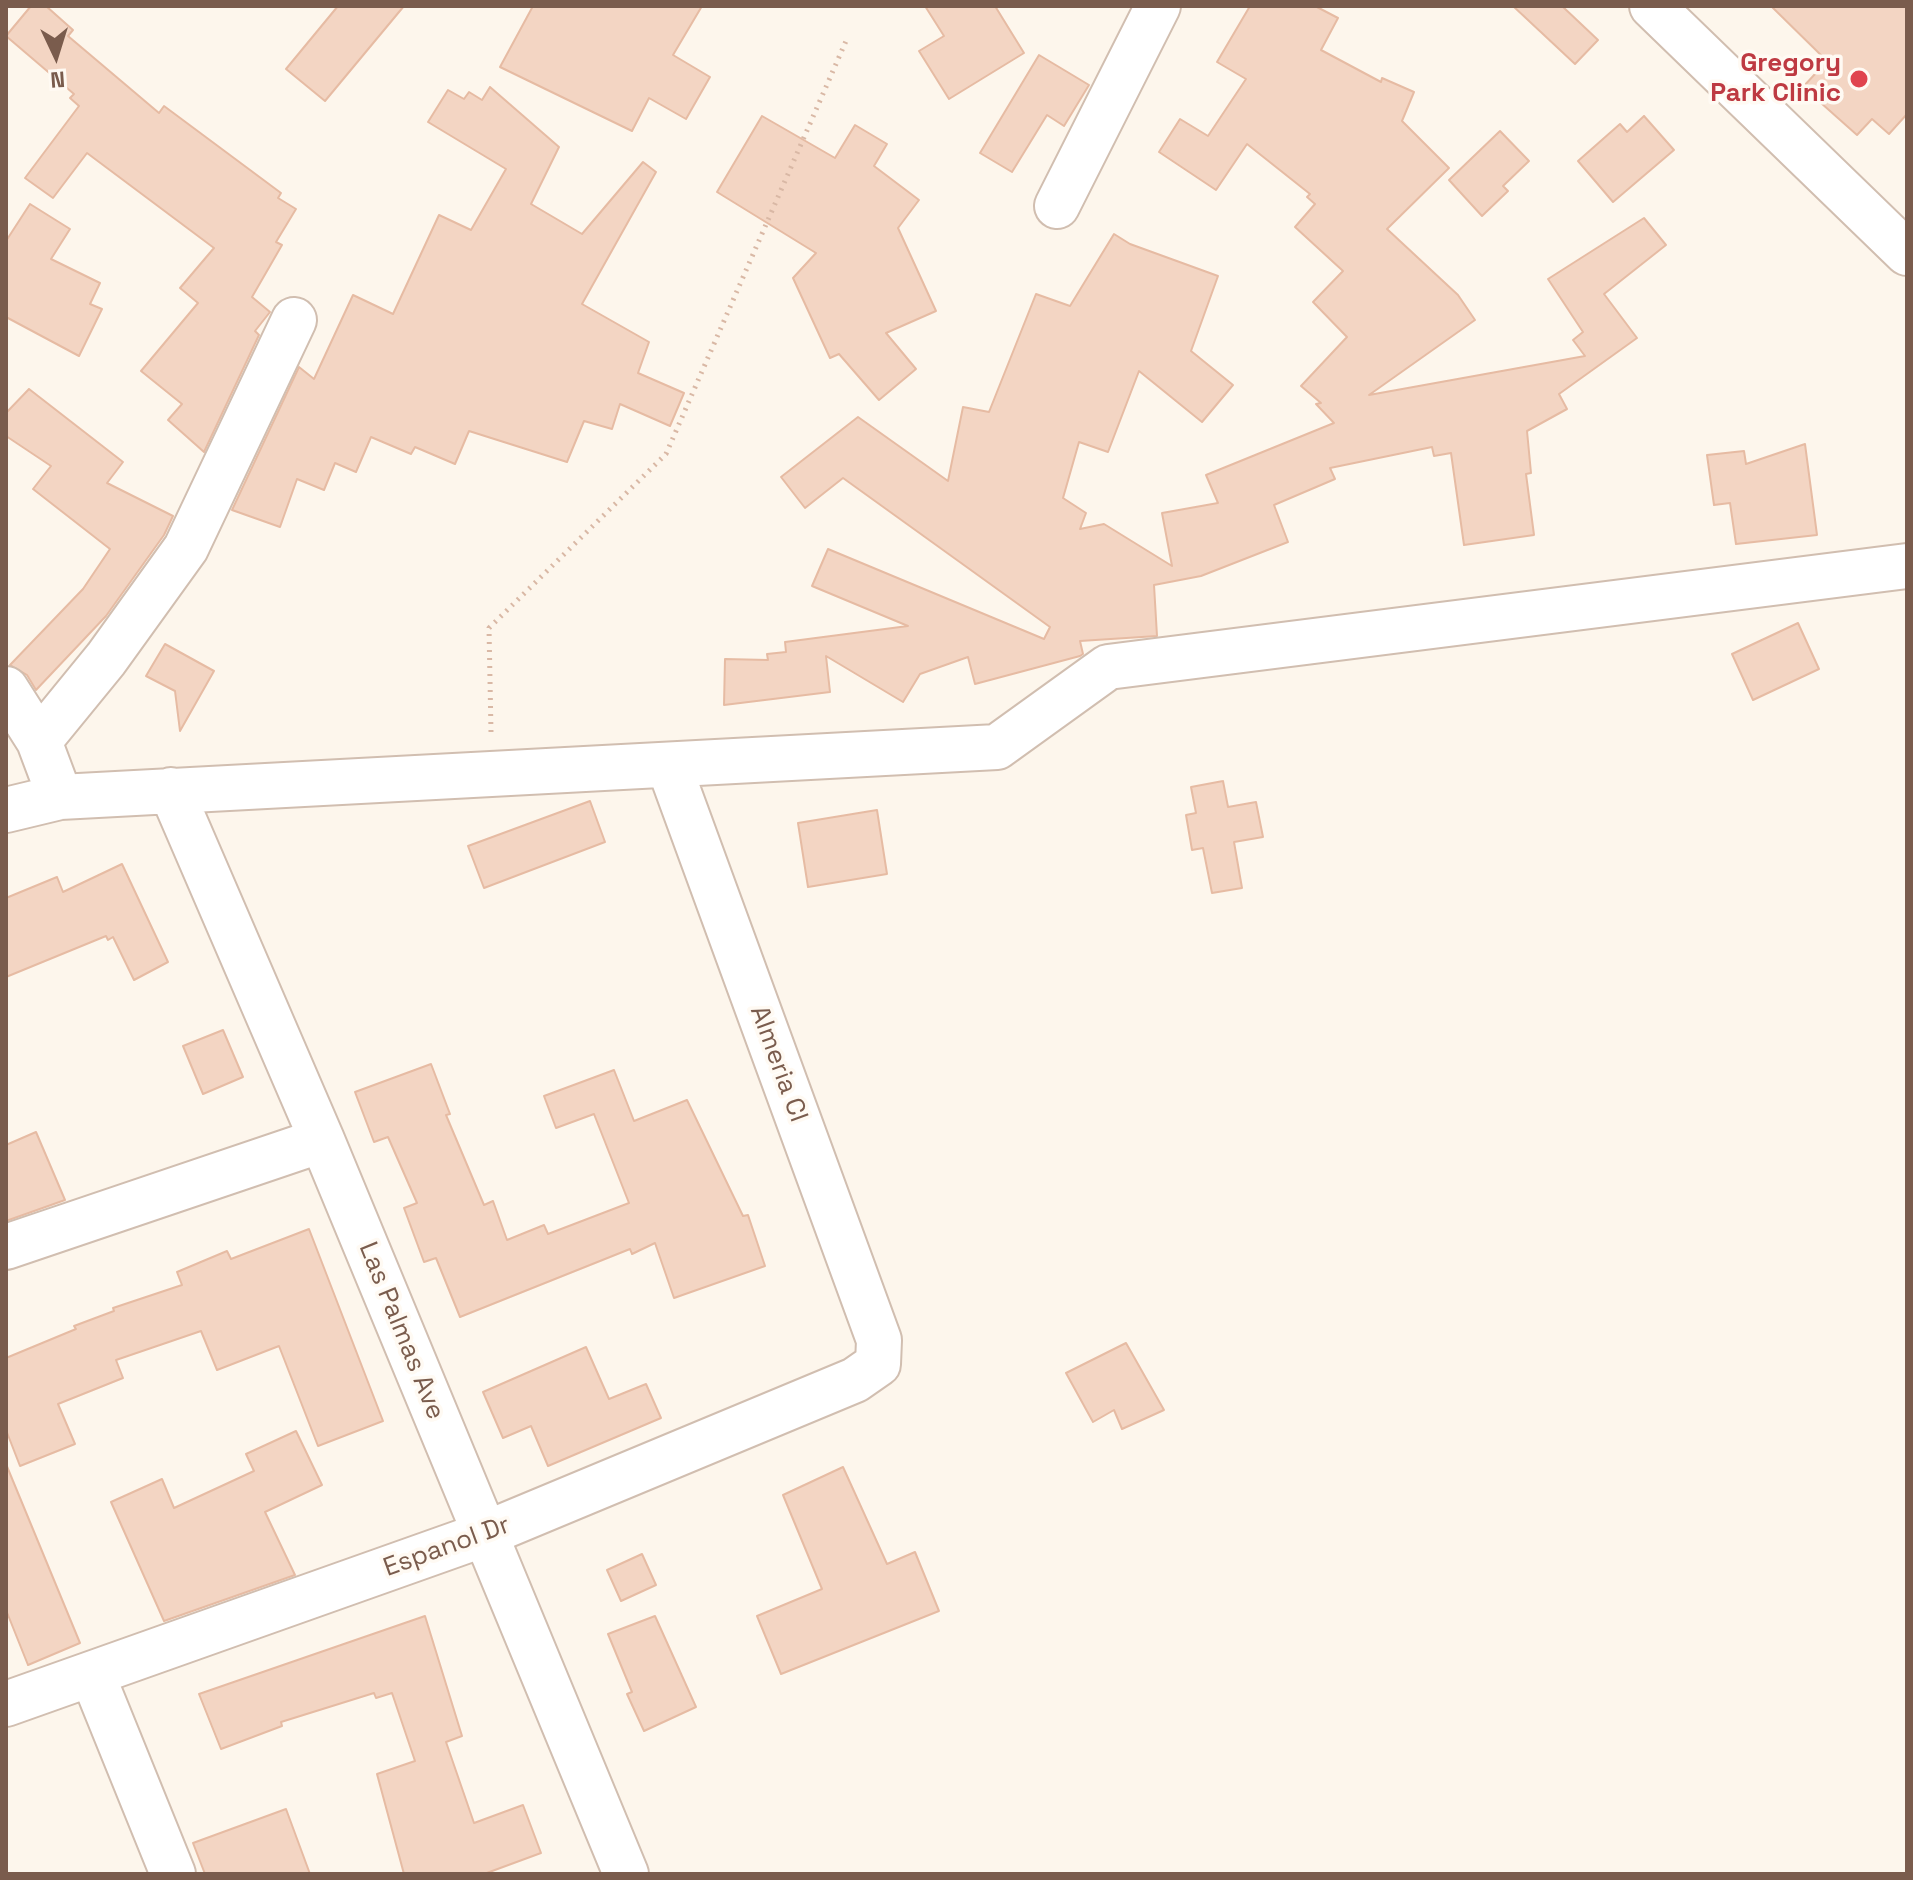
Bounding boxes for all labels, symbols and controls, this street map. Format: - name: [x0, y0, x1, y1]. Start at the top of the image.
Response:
- north arrow: [16, 16, 96, 96]
- place label: Gregory Park Clinic: [1710, 48, 1841, 110]
- text: N: [49, 65, 66, 94]
- marker: Gregory Park Clinic: [1848, 68, 1870, 90]
- street label: Almeria Cl: [743, 1002, 813, 1126]
- street label: Las Palmas Ave: [351, 1238, 451, 1424]
- street label: Espanol Dr: [380, 1510, 514, 1584]

